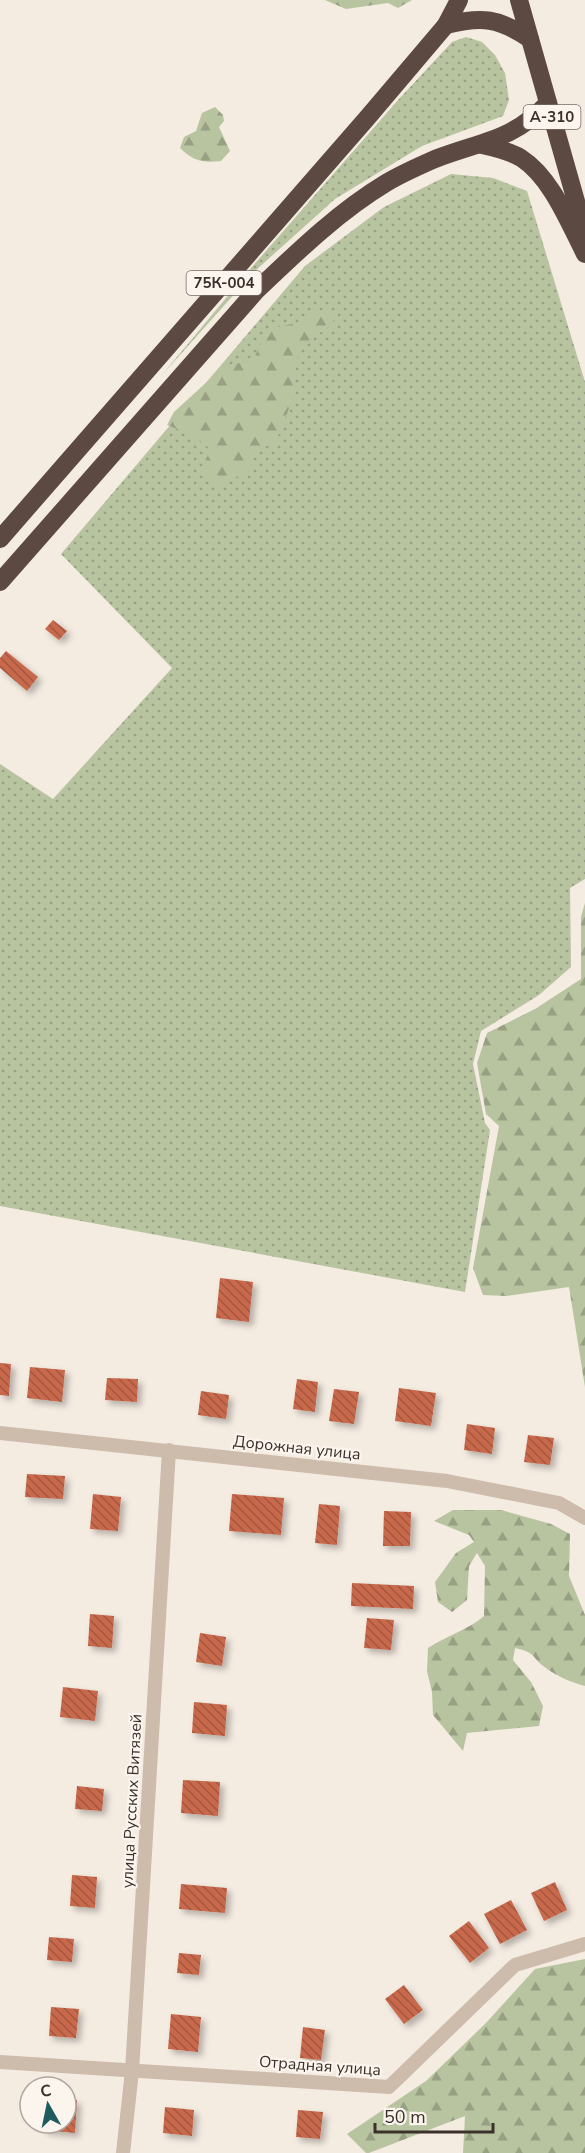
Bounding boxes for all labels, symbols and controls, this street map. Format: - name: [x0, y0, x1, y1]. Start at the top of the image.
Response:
- road number: А-310: [524, 105, 580, 129]
- road number: 75К-004: [186, 271, 262, 295]
- street label: Дорожная улица: [232, 1430, 362, 1466]
- street label: улица Русских Витязей: [116, 1713, 148, 1889]
- street label: Отрадная улица: [258, 2051, 382, 2081]
- north arrow: [18, 2075, 78, 2135]
- text: С: [39, 2079, 53, 2103]
- scale bar: [375, 2096, 494, 2134]
- text: 50 m: [384, 2105, 426, 2129]

